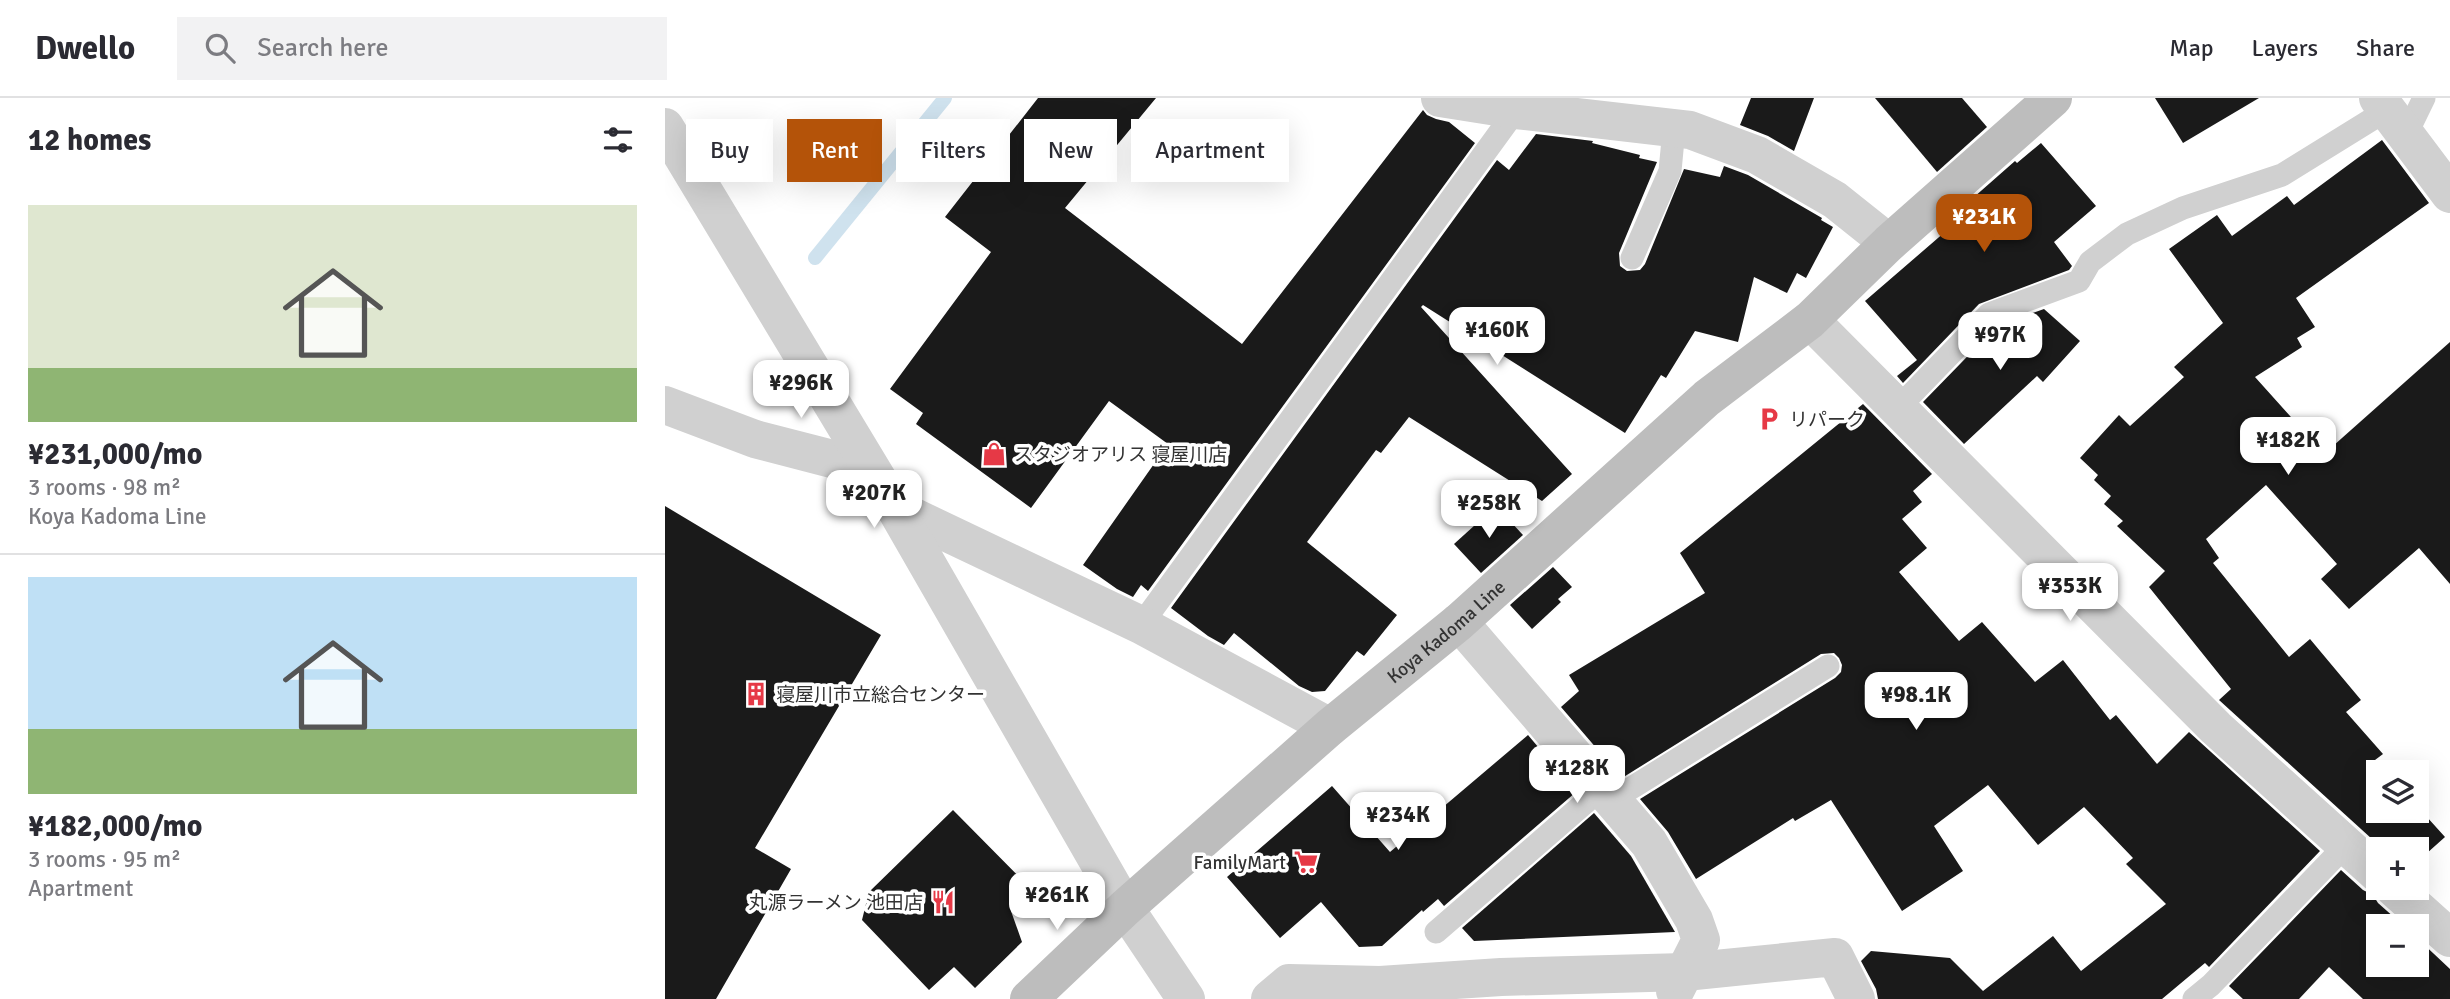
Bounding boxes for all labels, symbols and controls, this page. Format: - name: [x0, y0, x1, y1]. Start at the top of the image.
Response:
- search box: [177, 17, 667, 80]
- text: Dwello: [35, 28, 135, 69]
- icon: search: [201, 29, 239, 67]
- text: Search here: [257, 32, 388, 64]
- text: Map: [2169, 33, 2214, 63]
- text: Layers: [2252, 33, 2318, 63]
- text: Share: [2356, 33, 2415, 63]
- chip: Buy: [686, 119, 773, 182]
- chip: Rent: [787, 119, 882, 182]
- chip: Filters: [896, 119, 1010, 182]
- chip: New: [1024, 119, 1117, 182]
- chip: Apartment: [1131, 119, 1289, 182]
- icon: filters: [599, 121, 637, 159]
- text: 12 homes: [28, 122, 151, 159]
- pin: ¥231K: [1935, 194, 2033, 254]
- text: ¥231K: [1952, 202, 2016, 231]
- icon: home: [270, 250, 396, 376]
- pin: ¥160K: [1448, 308, 1546, 367]
- pin: ¥97K: [1959, 313, 2041, 372]
- text: ¥160K: [1465, 315, 1529, 344]
- text: ¥97K: [1974, 320, 2026, 349]
- pin: ¥296K: [752, 360, 850, 420]
- text: ¥296K: [769, 368, 833, 397]
- parking icon: リパーク: [1755, 405, 1783, 433]
- place label: リパーク: [1789, 408, 1865, 432]
- pin: ¥182K: [2239, 418, 2337, 477]
- text: ¥182K: [2256, 425, 2320, 454]
- text: ¥231,000/mo: [28, 436, 202, 473]
- shop icon: スタジオアリス 寝屋川店: [980, 440, 1008, 468]
- place label: スタジオアリス 寝屋川店: [1014, 443, 1227, 467]
- pin: ¥207K: [825, 470, 923, 530]
- text: 3 rooms · 98 m²: [28, 473, 181, 502]
- text: ¥207K: [842, 478, 906, 507]
- pin: ¥258K: [1440, 480, 1538, 540]
- text: ¥258K: [1457, 488, 1521, 517]
- text: Koya Kadoma Line: [28, 502, 206, 531]
- pin: ¥353K: [2021, 564, 2119, 623]
- text: ¥353K: [2038, 571, 2102, 600]
- street label: Koya Kadoma Line: [1382, 575, 1511, 689]
- icon: home: [270, 622, 396, 748]
- pin: ¥98.1K: [1859, 672, 1973, 732]
- building icon: 寝屋川市立総合センター: [742, 680, 770, 708]
- text: ¥98.1K: [1881, 680, 1951, 709]
- place label: 寝屋川市立総合センター: [776, 683, 985, 707]
- pin: ¥128K: [1528, 746, 1626, 805]
- text: ¥128K: [1545, 753, 1609, 782]
- map controls: [2366, 760, 2429, 977]
- button: layers: [2366, 760, 2429, 823]
- pin: ¥234K: [1349, 792, 1447, 852]
- text: ¥234K: [1366, 800, 1430, 829]
- text: ¥182,000/mo: [28, 808, 202, 845]
- button: +: [2366, 837, 2429, 900]
- text: 3 rooms · 95 m²: [28, 845, 181, 874]
- supermarket icon: FamilyMart: [1292, 848, 1320, 876]
- place label: FamilyMart: [1194, 851, 1286, 875]
- pin: ¥261K: [1008, 872, 1106, 932]
- text: Apartment: [28, 874, 133, 903]
- text: ¥261K: [1025, 880, 1089, 909]
- restaurant icon: 丸源ラーメン 池田店: [929, 888, 957, 916]
- place label: 丸源ラーメン 池田店: [749, 891, 923, 915]
- button: −: [2366, 914, 2429, 977]

